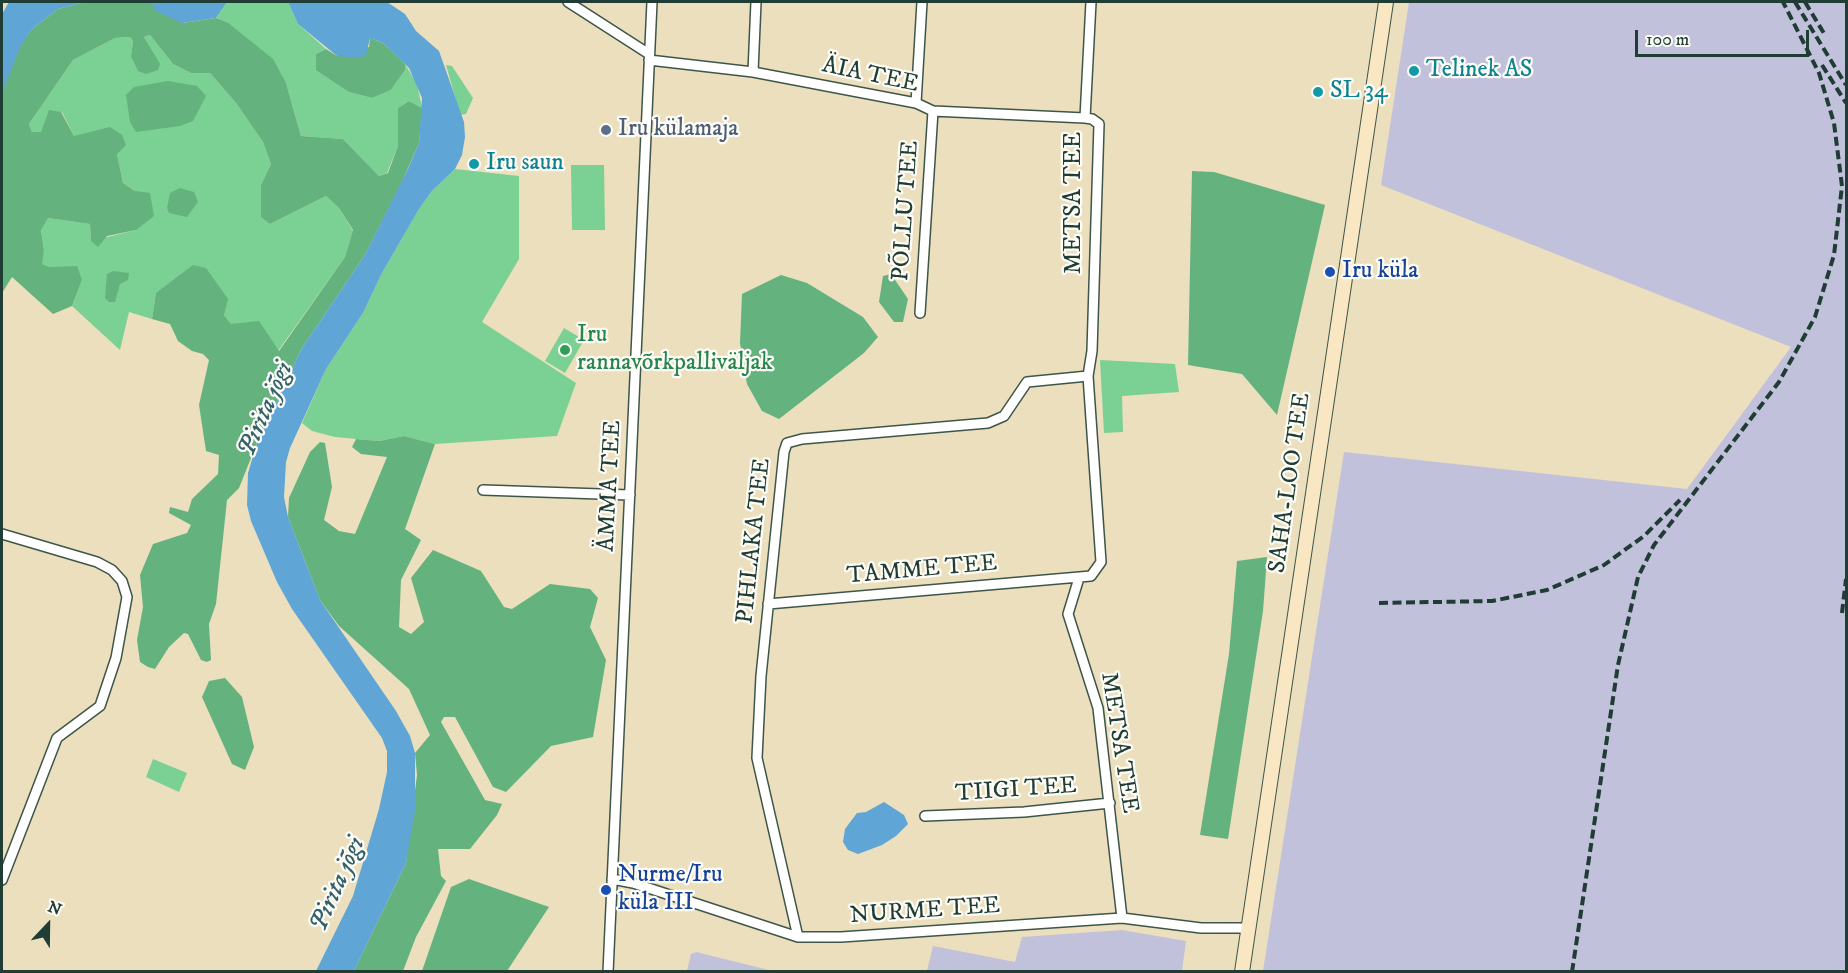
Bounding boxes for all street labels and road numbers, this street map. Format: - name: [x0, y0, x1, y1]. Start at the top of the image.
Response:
- street label: ÄIA TEE: [819, 52, 921, 100]
- street label: METSA TEE: [1061, 132, 1089, 274]
- street label: PÕLLU TEE: [888, 140, 926, 282]
- street label: SAHA-LOO TEE: [1264, 391, 1318, 575]
- street label: ÄMMA TEE: [593, 419, 629, 553]
- street label: PIHLAKA TEE: [732, 457, 778, 625]
- street label: TAMME TEE: [846, 550, 998, 592]
- street label: METSA TEE: [1093, 670, 1143, 816]
- street label: TIIGI TEE: [954, 772, 1078, 810]
- street label: NURME TEE: [849, 892, 1001, 932]

